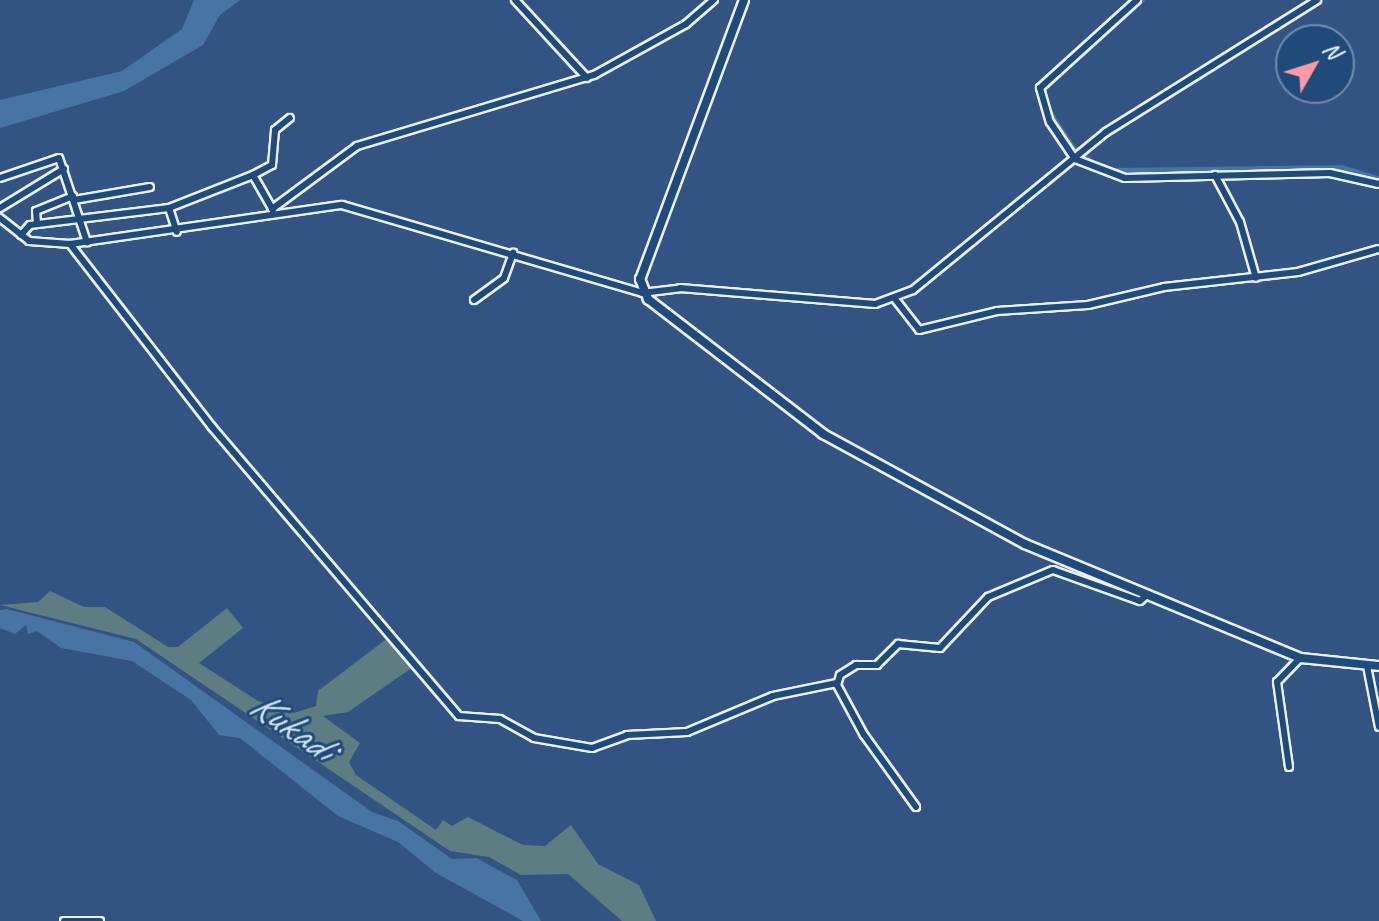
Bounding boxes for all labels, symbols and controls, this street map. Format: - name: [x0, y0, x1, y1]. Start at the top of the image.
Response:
- north arrow: [1275, 24, 1355, 104]
- text: N: [1317, 36, 1347, 64]
- water label: Kukadi: [240, 679, 344, 773]

